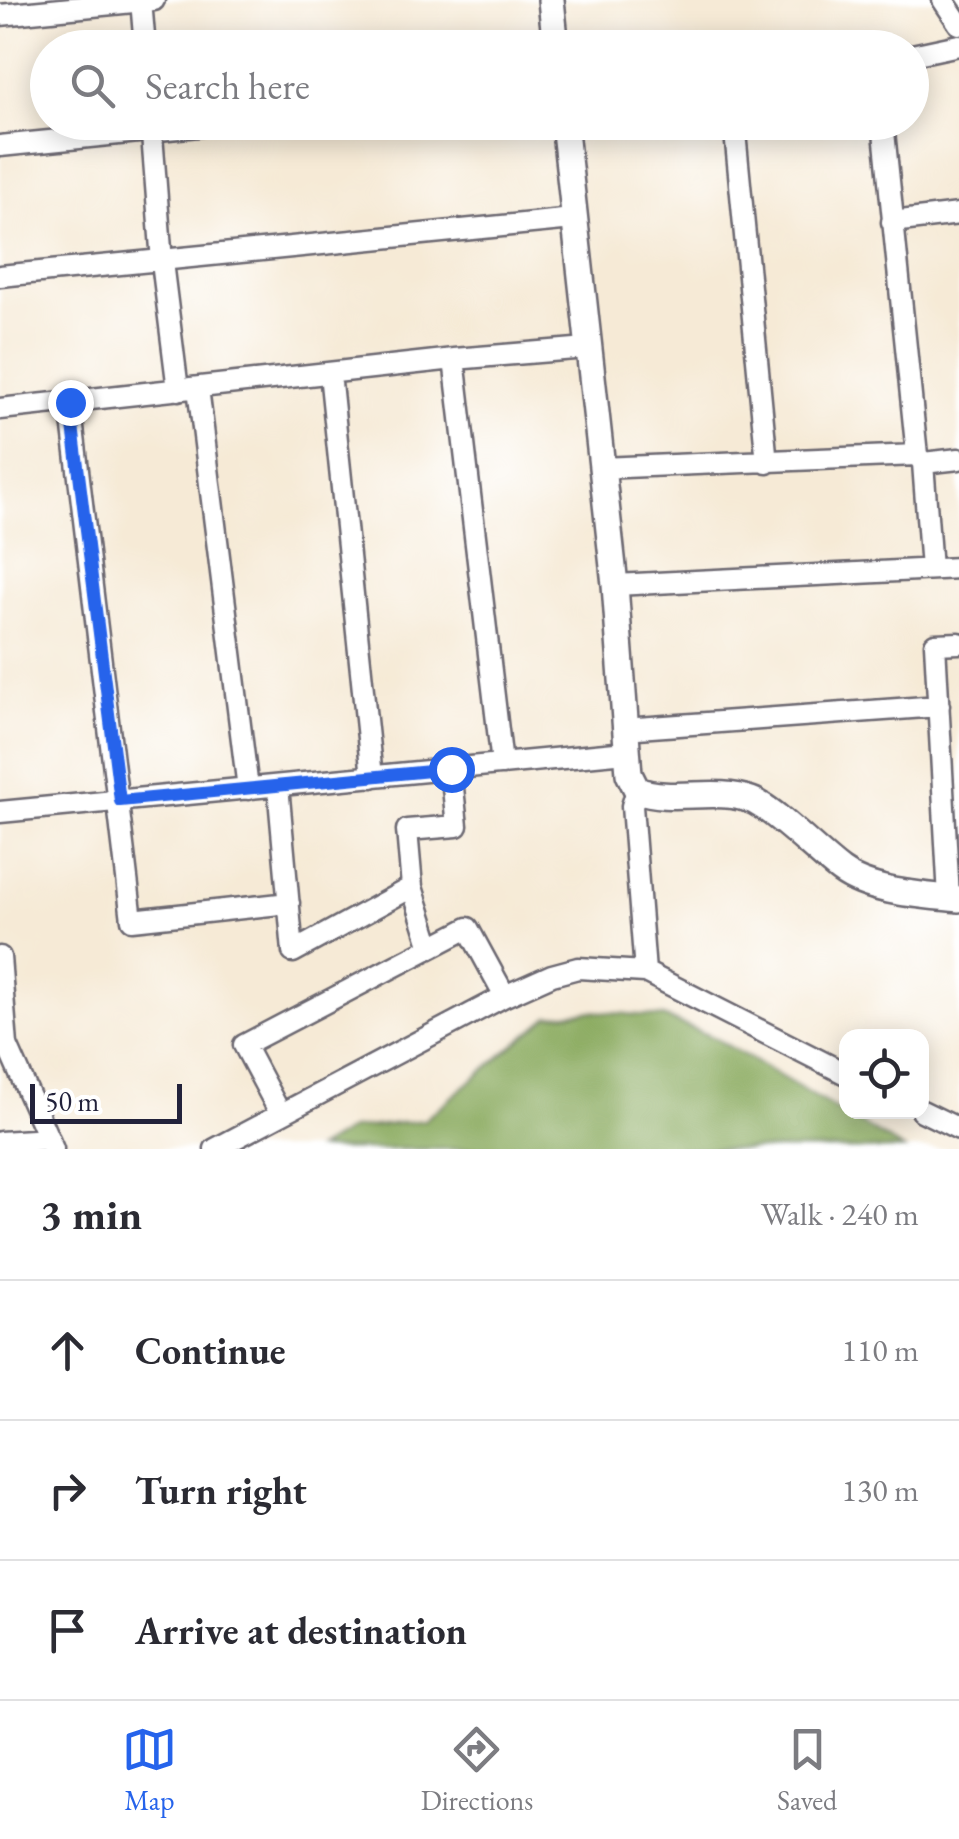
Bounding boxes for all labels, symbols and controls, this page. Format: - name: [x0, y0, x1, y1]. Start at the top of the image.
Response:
- search box: [30, 30, 929, 140]
- icon: search: [65, 58, 120, 113]
- text: Search here: [145, 61, 310, 110]
- route end: [48, 380, 94, 426]
- route start: [429, 747, 475, 793]
- map controls: [839, 1029, 929, 1119]
- button: locate: [839, 1029, 929, 1119]
- scale bar: [30, 1079, 182, 1124]
- text: 50 m: [45, 1083, 99, 1119]
- text: 3 min: [40, 1187, 142, 1242]
- text: Walk · 240 m: [761, 1193, 919, 1235]
- icon: ahead: [40, 1323, 95, 1378]
- text: Continue: [135, 1326, 286, 1375]
- text: 110 m: [842, 1329, 919, 1371]
- icon: right: [40, 1463, 95, 1518]
- text: Turn right: [135, 1466, 307, 1515]
- text: 130 m: [842, 1469, 919, 1511]
- icon: arrive: [40, 1603, 95, 1658]
- text: Arrive at destination: [135, 1606, 467, 1655]
- tab: Map: [122, 1722, 177, 1818]
- tab: Directions: [421, 1722, 533, 1818]
- tab: Saved: [777, 1722, 837, 1818]

